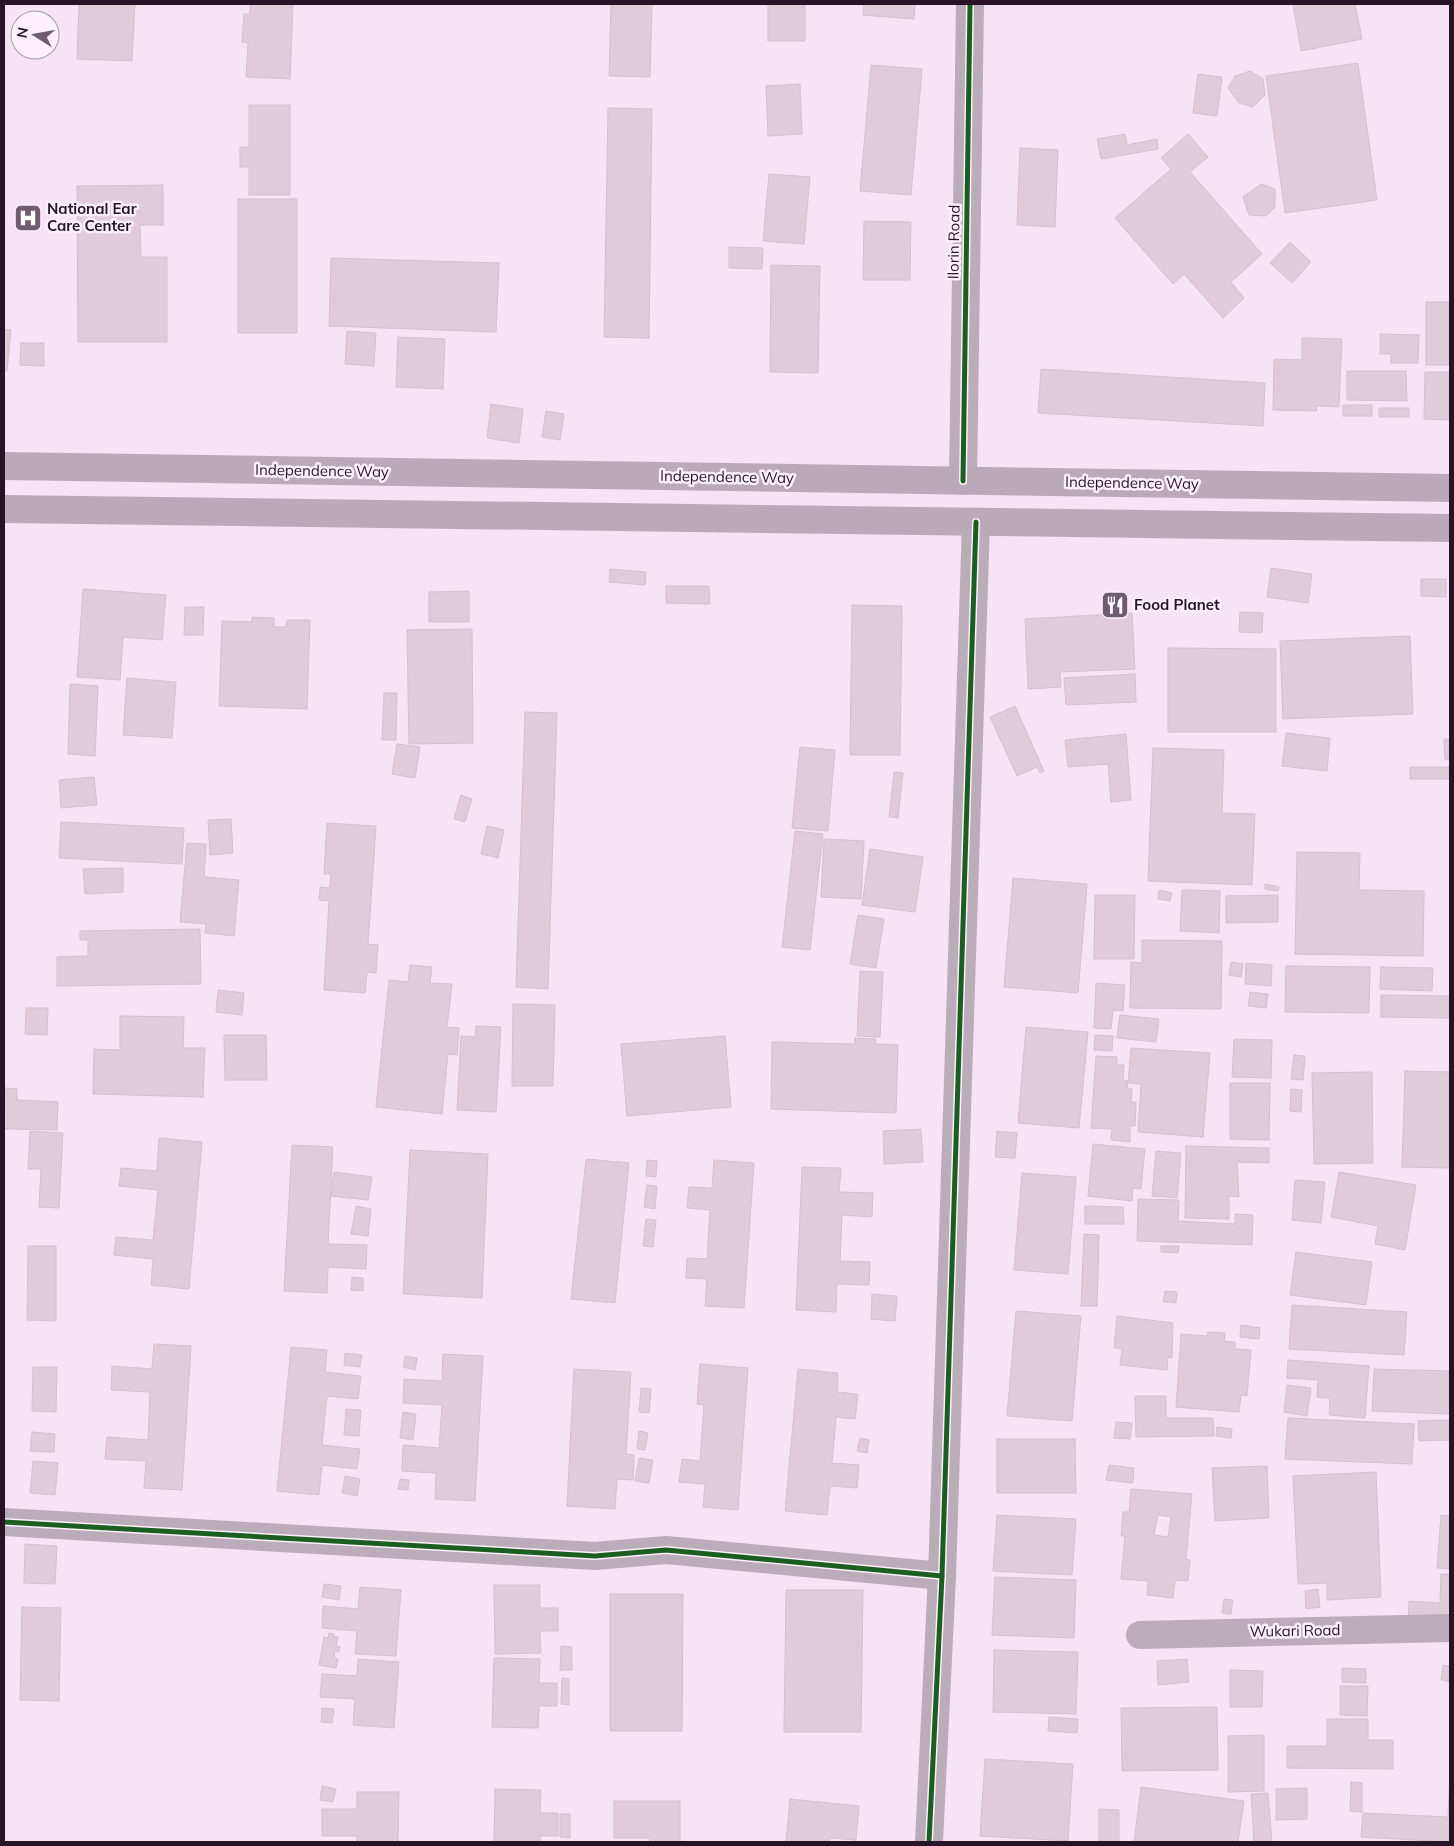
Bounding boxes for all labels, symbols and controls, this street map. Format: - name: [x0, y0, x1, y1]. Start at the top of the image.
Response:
- north arrow: [10, 10, 60, 60]
- text: N: [12, 26, 32, 39]
- place label: National Ear Care Center: [47, 199, 137, 235]
- hospital icon: National Ear Care Center: [13, 203, 43, 233]
- street label: Ilorin Road: [943, 205, 964, 279]
- street label: Independence Way: [255, 460, 389, 481]
- street label: Independence Way: [660, 466, 794, 487]
- street label: Independence Way: [1065, 472, 1199, 493]
- restaurant icon: Food Planet: [1100, 590, 1130, 620]
- place label: Food Planet: [1134, 595, 1220, 614]
- street label: Wukari Road: [1249, 1620, 1341, 1641]

